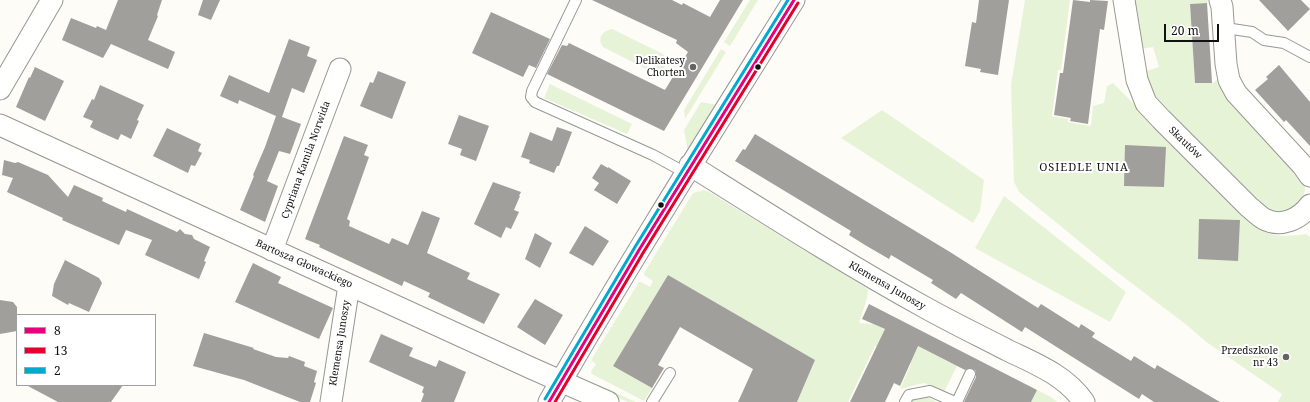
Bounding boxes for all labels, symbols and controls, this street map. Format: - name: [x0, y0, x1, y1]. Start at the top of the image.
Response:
- scale bar: [1166, 16, 1221, 42]
- text: 20 m: [1171, 22, 1199, 39]
- place label: Delikatesy Chorten: [636, 55, 685, 78]
- marker: Delikatesy Chorten: [688, 62, 698, 72]
- unlabelled marker: [753, 62, 763, 72]
- street label: Cypriana Kamila Norwida: [279, 99, 333, 221]
- street label: Skautów: [1166, 124, 1204, 162]
- district label: OSIEDLE UNIA: [1039, 161, 1129, 175]
- unlabelled marker: [656, 200, 666, 210]
- street label: Bartosza Głowackiego: [254, 237, 354, 291]
- street label: Klemensa Junoszy: [846, 259, 928, 313]
- street label: Klemensa Junoszy: [327, 299, 353, 387]
- legend: [16, 314, 156, 386]
- text: 8: [54, 322, 61, 339]
- text: 13: [54, 342, 67, 359]
- place label: Przedszkole nr 43: [1221, 345, 1278, 368]
- marker: Przedszkole nr 43: [1281, 352, 1291, 362]
- text: 2: [54, 362, 61, 379]

